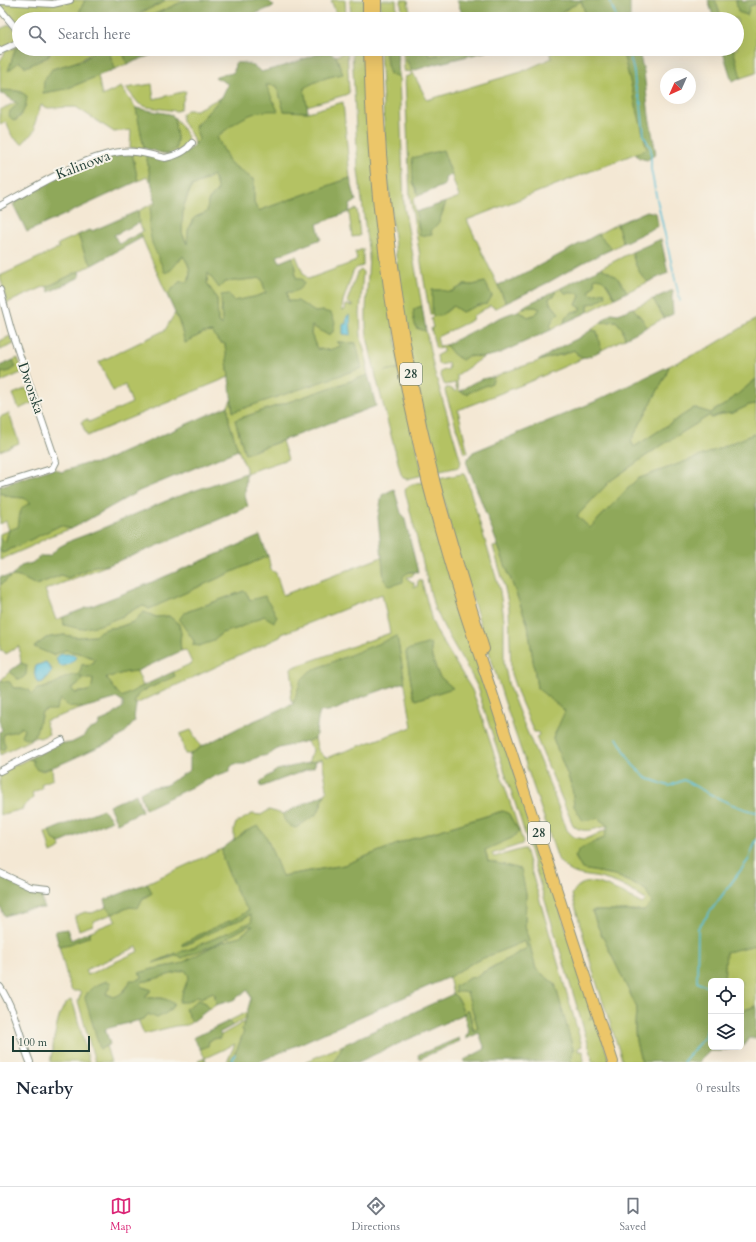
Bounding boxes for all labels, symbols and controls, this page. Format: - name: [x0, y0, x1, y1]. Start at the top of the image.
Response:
- search box: [12, 12, 744, 56]
- icon: search: [26, 23, 48, 45]
- text: Search here: [58, 24, 131, 44]
- north arrow: [660, 68, 696, 104]
- street label: Kalinowa: [53, 146, 113, 184]
- street label: Dworska: [13, 360, 49, 416]
- road number: 28: [400, 363, 422, 385]
- road number: 28: [528, 822, 550, 844]
- map controls: [708, 978, 744, 1050]
- button: locate: [708, 978, 744, 1014]
- button: layers: [708, 1014, 744, 1050]
- scale bar: [12, 1034, 90, 1053]
- text: 100 m: [18, 1035, 47, 1050]
- text: Nearby: [16, 1077, 73, 1100]
- text: 0 results: [696, 1079, 740, 1097]
- tab: Map: [110, 1195, 132, 1234]
- tab: Directions: [351, 1195, 400, 1234]
- tab: Saved: [620, 1195, 646, 1234]

